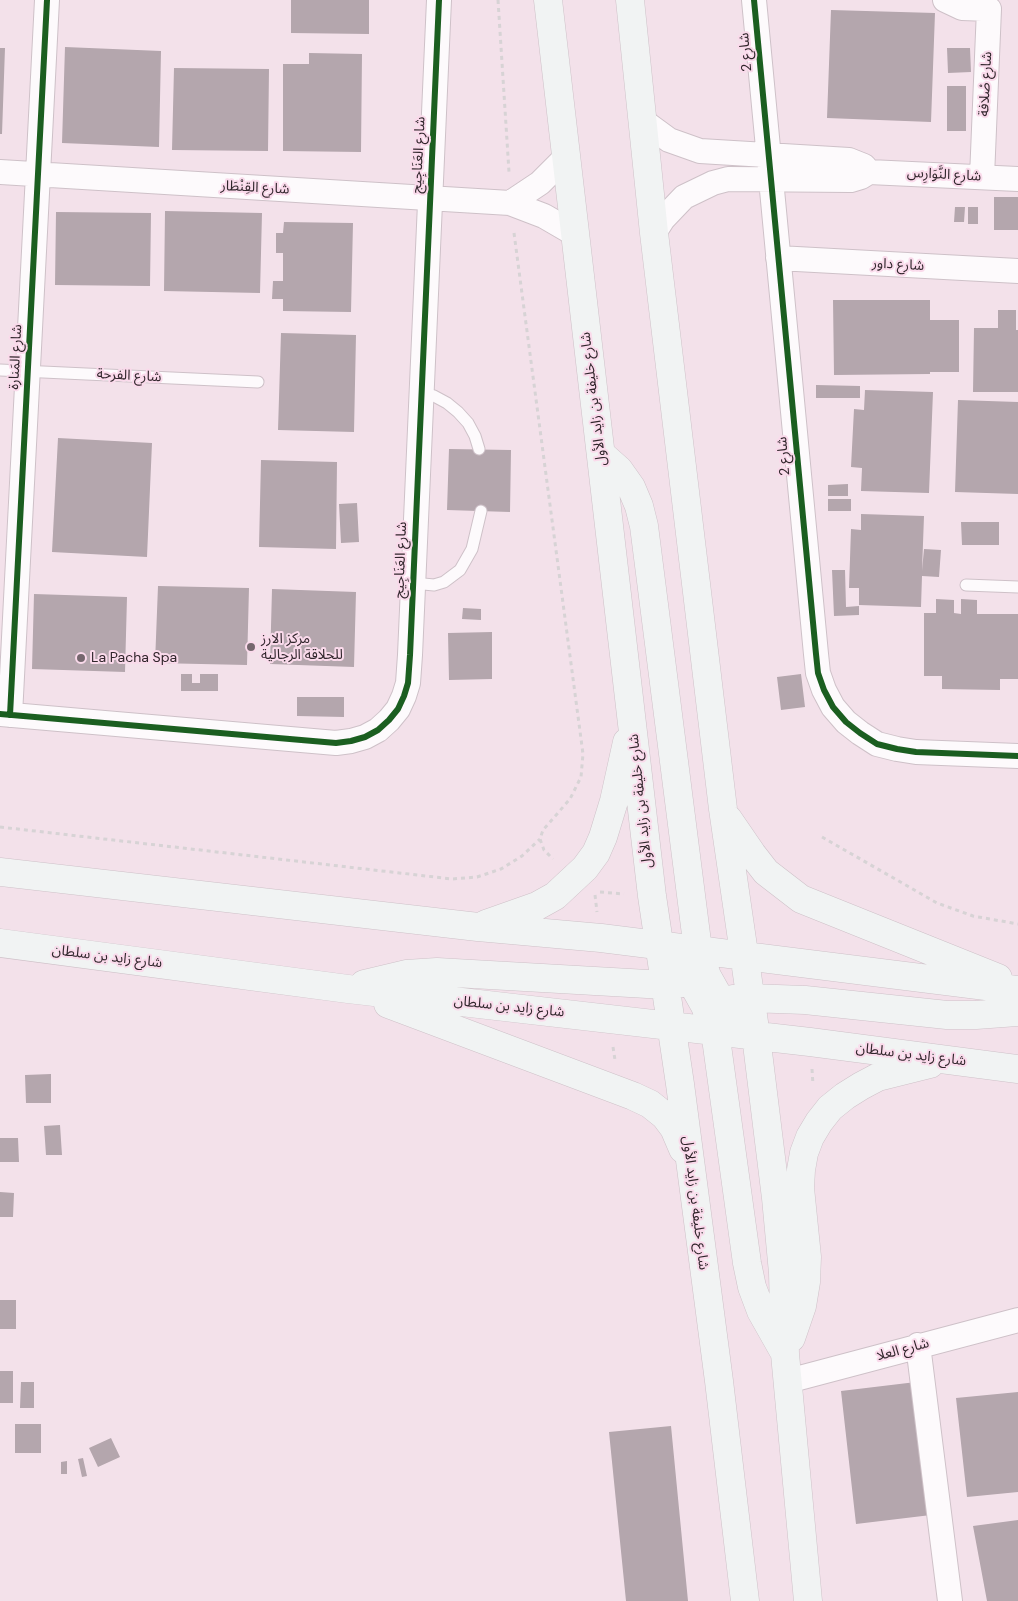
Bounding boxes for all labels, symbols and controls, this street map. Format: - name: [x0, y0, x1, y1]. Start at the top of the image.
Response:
- street label: شارع 2: [736, 32, 756, 72]
- street label: شارع صْلافة: [976, 51, 996, 117]
- street label: شارع العَنَاجِيج: [409, 116, 429, 194]
- street label: شارع النَّوَارِس: [906, 165, 982, 185]
- street label: شارع القِنْطَار: [220, 178, 290, 198]
- street label: شارع داور: [871, 255, 925, 275]
- street label: شارع المَنارة: [6, 324, 26, 390]
- street label: شارع خليفة بن زايد الأول: [577, 331, 611, 467]
- street label: شارع الفرحة: [96, 366, 162, 386]
- street label: شارع 2: [774, 436, 794, 476]
- street label: شارع العَنَاجِيج: [391, 521, 411, 599]
- place label: مركز الارز للحلاقة الرجالية: [261, 631, 343, 664]
- marker: مركز الارز للحلاقة الرجالية: [245, 641, 257, 653]
- place label: La Pacha Spa: [91, 650, 177, 666]
- marker: La Pacha Spa: [75, 652, 87, 664]
- street label: شارع خليفة بن زايد الأول: [626, 733, 656, 869]
- street label: شارع زايد بن سلطان: [51, 942, 163, 972]
- street label: شارع زايد بن سلطان: [453, 993, 565, 1021]
- street label: شارع زايد بن سلطان: [855, 1040, 967, 1070]
- street label: شارع خليفة بن زايد الأول: [678, 1135, 712, 1271]
- street label: شارع العلا: [875, 1335, 931, 1365]

